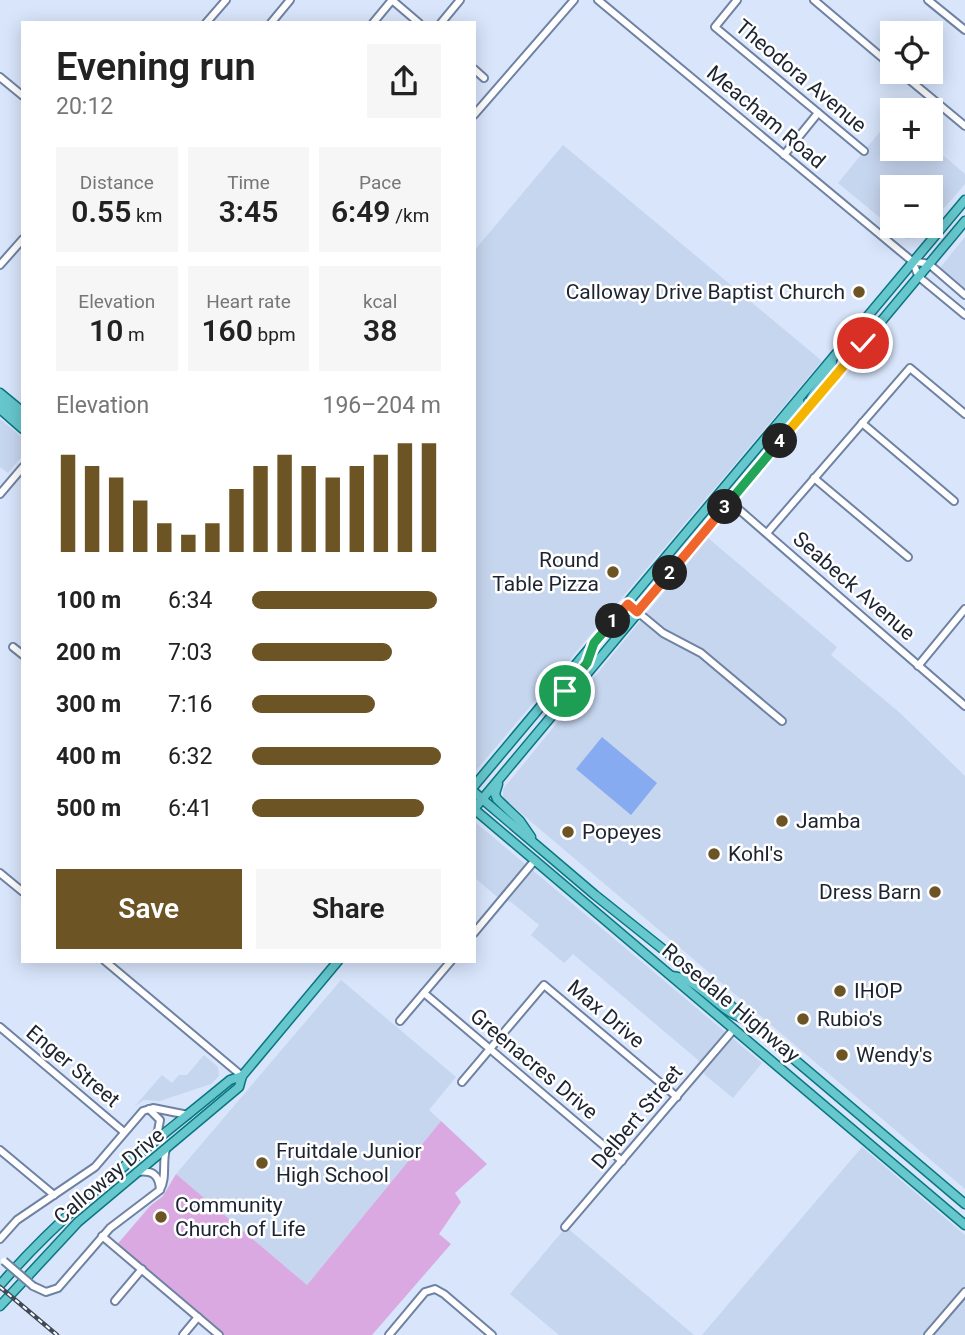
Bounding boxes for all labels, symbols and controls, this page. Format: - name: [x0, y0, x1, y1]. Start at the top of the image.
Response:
- street label: Theodora Avenue: [731, 14, 871, 138]
- map controls: [880, 21, 943, 238]
- button: locate: [880, 21, 943, 84]
- button: share: [367, 44, 441, 118]
- text: Evening run: [56, 45, 256, 89]
- street label: Meacham Road: [702, 61, 830, 173]
- text: 20:12: [56, 93, 113, 120]
- button: +: [880, 98, 943, 161]
- text: Distance: [80, 171, 154, 194]
- text: Time: [227, 171, 270, 194]
- text: Pace: [359, 171, 401, 194]
- button: −: [880, 175, 943, 238]
- text: 0.55: [71, 194, 131, 229]
- text: 3:45: [219, 194, 278, 229]
- text: 6:49: [331, 194, 391, 229]
- text: km: [131, 204, 162, 227]
- text: /km: [391, 204, 429, 227]
- place label: Calloway Drive Baptist Church: [566, 280, 845, 304]
- marker: Calloway Drive Baptist Church: [851, 284, 867, 300]
- text: Elevation: [78, 290, 155, 313]
- text: Heart rate: [206, 290, 291, 313]
- text: kcal: [363, 290, 397, 313]
- text: 10: [89, 313, 123, 348]
- text: 160: [201, 313, 253, 348]
- text: 38: [363, 313, 397, 348]
- pin: [833, 313, 893, 373]
- text: m: [123, 323, 145, 346]
- text: bpm: [253, 323, 296, 346]
- icon: check: [844, 324, 882, 362]
- text: Elevation: [56, 392, 149, 419]
- text: 196–204 m: [322, 392, 441, 419]
- pin: 4: [762, 424, 798, 458]
- text: 4: [774, 429, 785, 452]
- pin: 3: [708, 490, 742, 524]
- text: 3: [719, 495, 730, 518]
- street label: Seabeck Avenue: [788, 527, 920, 645]
- place label: Round Table Pizza: [492, 548, 599, 596]
- pin: 2: [652, 556, 688, 590]
- text: 2: [664, 561, 675, 584]
- marker: Round Table Pizza: [605, 564, 621, 580]
- text: 100 m: [56, 587, 121, 614]
- text: 6:34: [168, 587, 212, 614]
- pin: 1: [596, 604, 630, 638]
- text: 1: [607, 609, 618, 632]
- text: 200 m: [56, 639, 121, 666]
- text: 7:03: [168, 639, 212, 666]
- pin: [535, 661, 595, 721]
- icon: arrive: [546, 672, 584, 710]
- text: 300 m: [56, 691, 121, 718]
- text: 7:16: [168, 691, 212, 718]
- text: 400 m: [56, 743, 121, 770]
- text: 6:32: [168, 743, 212, 770]
- text: 500 m: [56, 795, 121, 822]
- text: 6:41: [168, 795, 212, 822]
- place label: Jamba: [796, 809, 861, 833]
- marker: Jamba: [774, 813, 790, 829]
- place label: Popeyes: [582, 820, 662, 844]
- marker: Popeyes: [560, 824, 576, 840]
- place label: Kohl's: [728, 842, 783, 866]
- marker: Kohl's: [706, 846, 722, 862]
- button: Save: [56, 869, 242, 949]
- button: Share: [256, 869, 441, 949]
- place label: Dress Barn: [819, 880, 921, 904]
- marker: Dress Barn: [927, 884, 943, 900]
- street label: Rosedale Highway: [657, 939, 805, 1068]
- street label: Max Drive: [563, 975, 649, 1053]
- place label: IHOP: [854, 979, 902, 1003]
- marker: IHOP: [832, 983, 848, 999]
- street label: Greenacres Drive: [465, 1004, 603, 1124]
- place label: Rubio's: [817, 1007, 883, 1031]
- marker: Rubio's: [795, 1011, 811, 1027]
- street label: Enger Street: [22, 1020, 125, 1112]
- place label: Wendy's: [856, 1043, 933, 1067]
- marker: Wendy's: [834, 1047, 850, 1063]
- street label: Delbert Street: [587, 1060, 687, 1174]
- street label: Calloway Drive: [49, 1123, 169, 1229]
- place label: Fruitdale Junior High School: [276, 1139, 422, 1187]
- marker: Fruitdale Junior High School: [254, 1155, 270, 1171]
- place label: Community Church of Life: [175, 1193, 306, 1241]
- marker: Community Church of Life: [153, 1209, 169, 1225]

